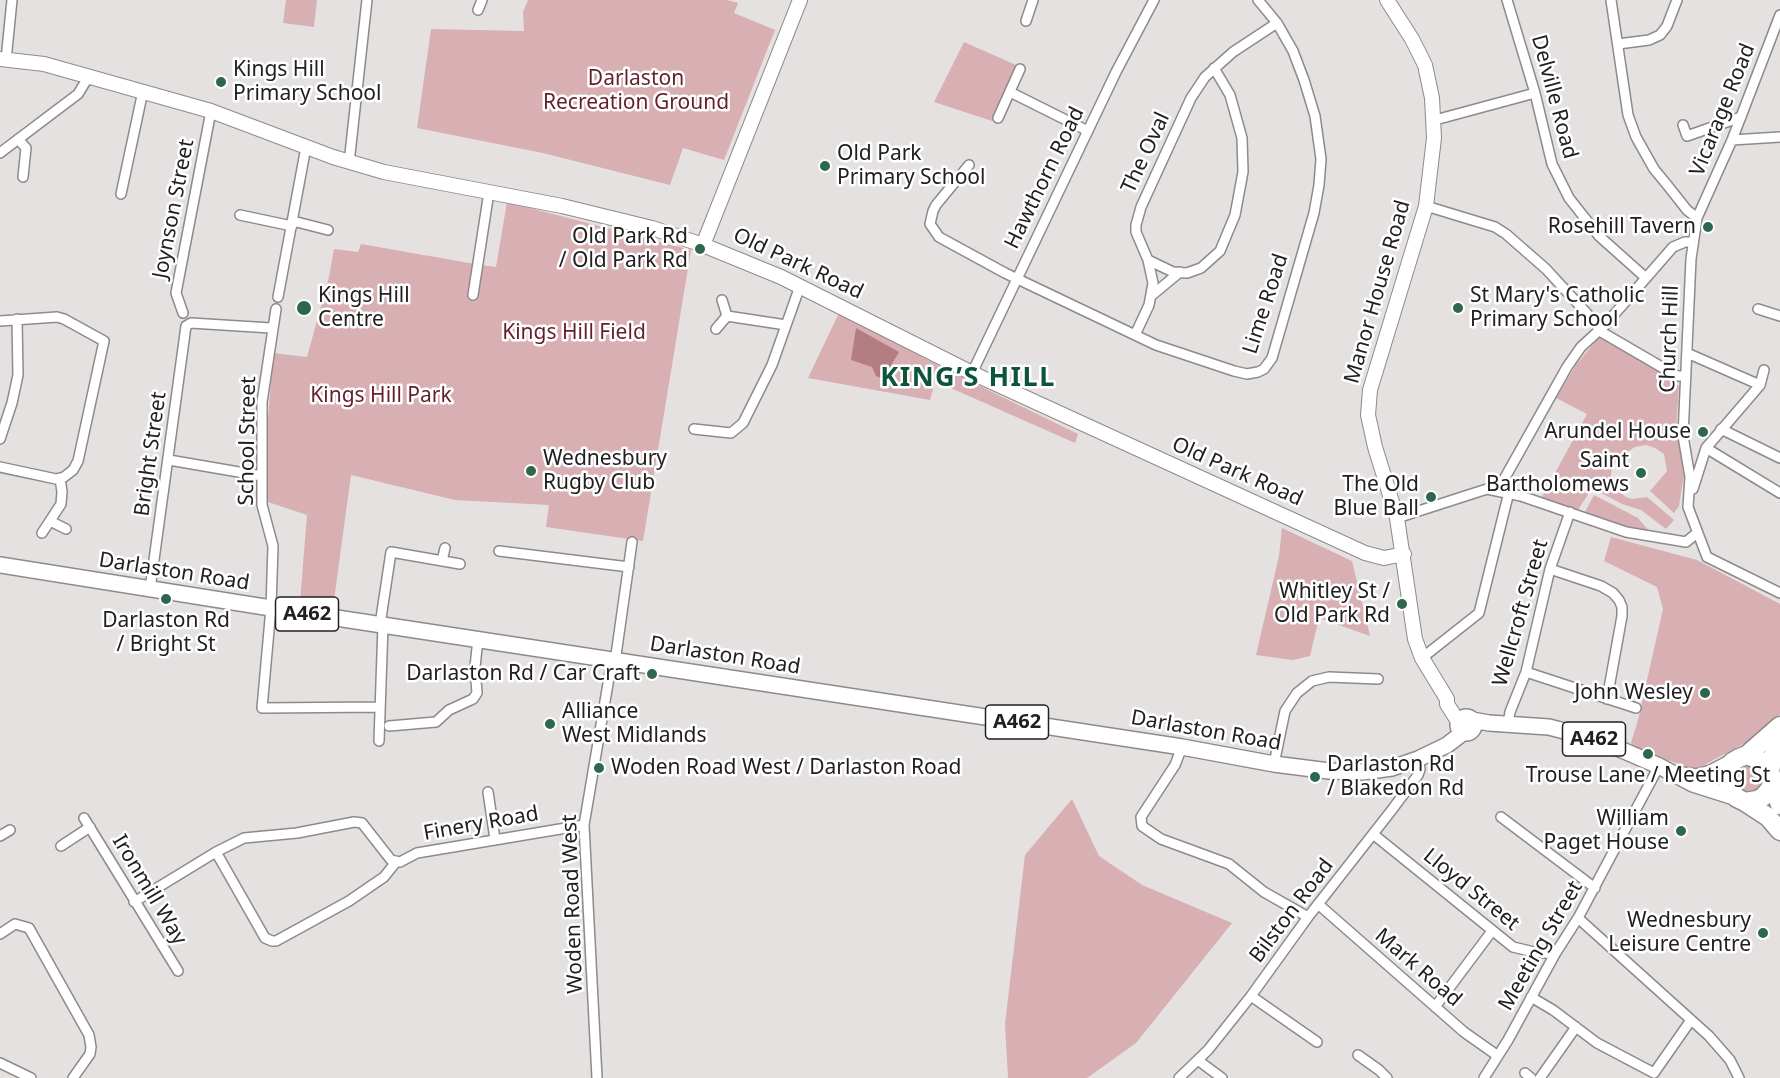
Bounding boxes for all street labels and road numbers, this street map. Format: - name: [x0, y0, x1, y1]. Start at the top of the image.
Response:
- street label: Delville Road: [1525, 32, 1583, 162]
- street label: Vicarage Road: [1685, 40, 1761, 180]
- street label: Hawthorn Road: [1000, 103, 1090, 253]
- street label: The Oval: [1116, 109, 1176, 197]
- street label: Joynson Street: [148, 137, 200, 281]
- street label: Manor House Road: [1340, 197, 1416, 387]
- street label: Old Park Road: [729, 223, 867, 305]
- street label: Lime Road: [1238, 251, 1294, 357]
- street label: Church Hill: [1656, 285, 1684, 393]
- street label: School Street: [234, 376, 262, 506]
- street label: Bright Street: [130, 390, 172, 518]
- street label: Old Park Road: [1168, 432, 1306, 512]
- street label: Wellcroft Street: [1488, 537, 1554, 689]
- street label: Darlaston Road: [97, 548, 251, 596]
- road number: A462: [276, 597, 338, 631]
- street label: Darlaston Road: [648, 632, 802, 680]
- road number: A462: [986, 705, 1048, 739]
- street label: Darlaston Road: [1129, 705, 1283, 757]
- road number: A462: [1562, 722, 1626, 756]
- street label: Finery Road: [421, 801, 541, 847]
- street label: Woden Road West: [557, 814, 589, 994]
- street label: Ironmill Way: [106, 830, 192, 950]
- street label: Lloyd Street: [1418, 844, 1524, 936]
- street label: Bilston Road: [1245, 854, 1339, 968]
- street label: Meeting Street: [1494, 877, 1588, 1015]
- street label: Mark Road: [1369, 924, 1467, 1012]

